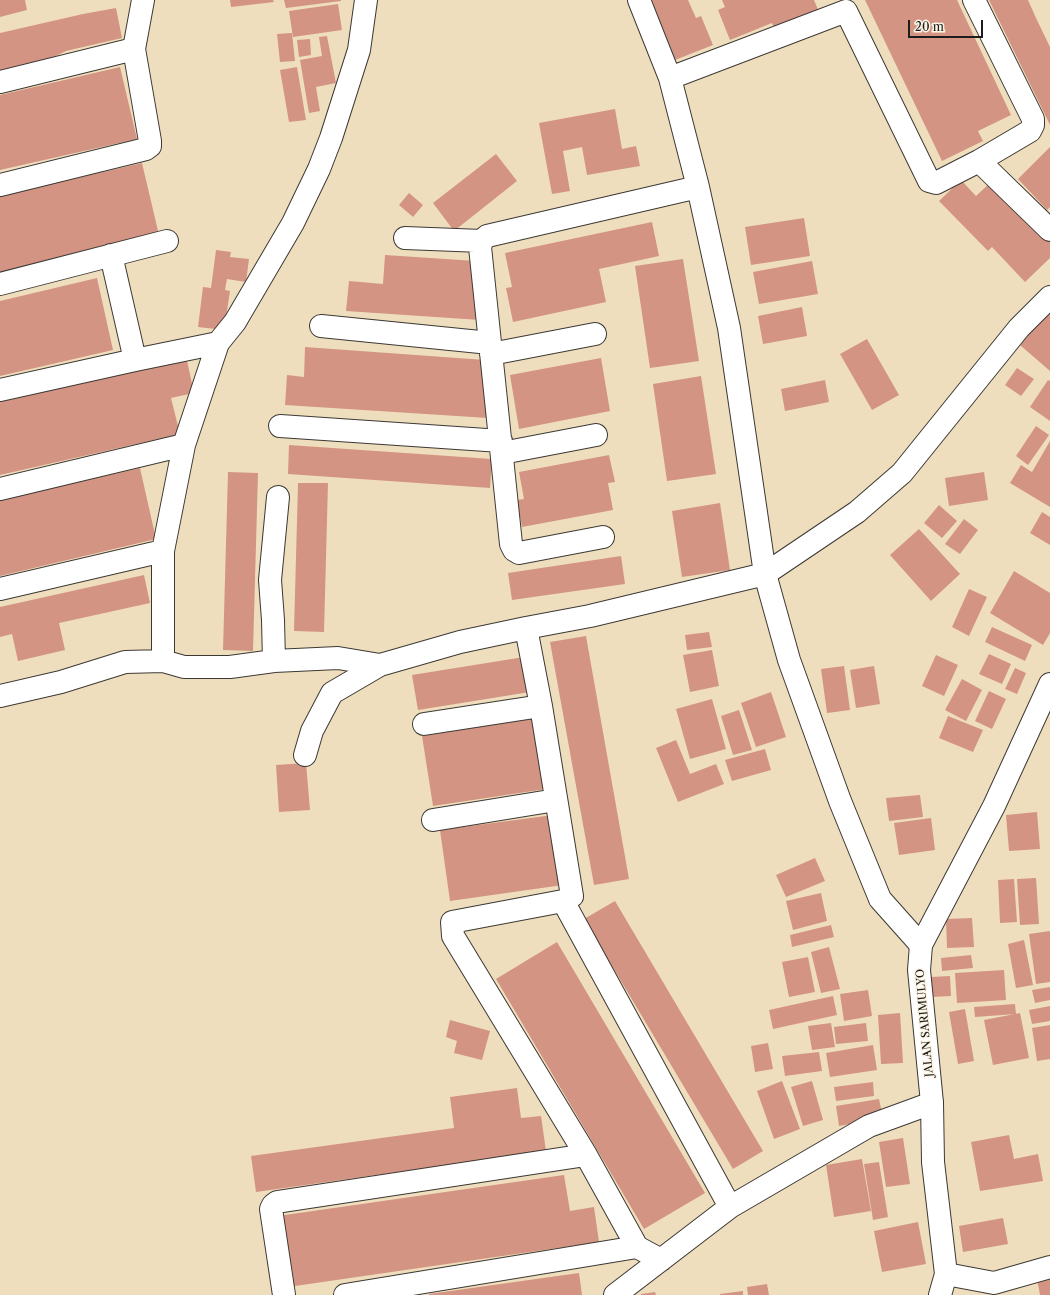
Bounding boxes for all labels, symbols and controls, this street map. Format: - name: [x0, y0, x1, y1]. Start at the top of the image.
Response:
- scale bar: [910, 12, 985, 38]
- text: 20 m: [915, 19, 944, 34]
- street label: JALAN SARIMULYO: [914, 968, 936, 1078]

